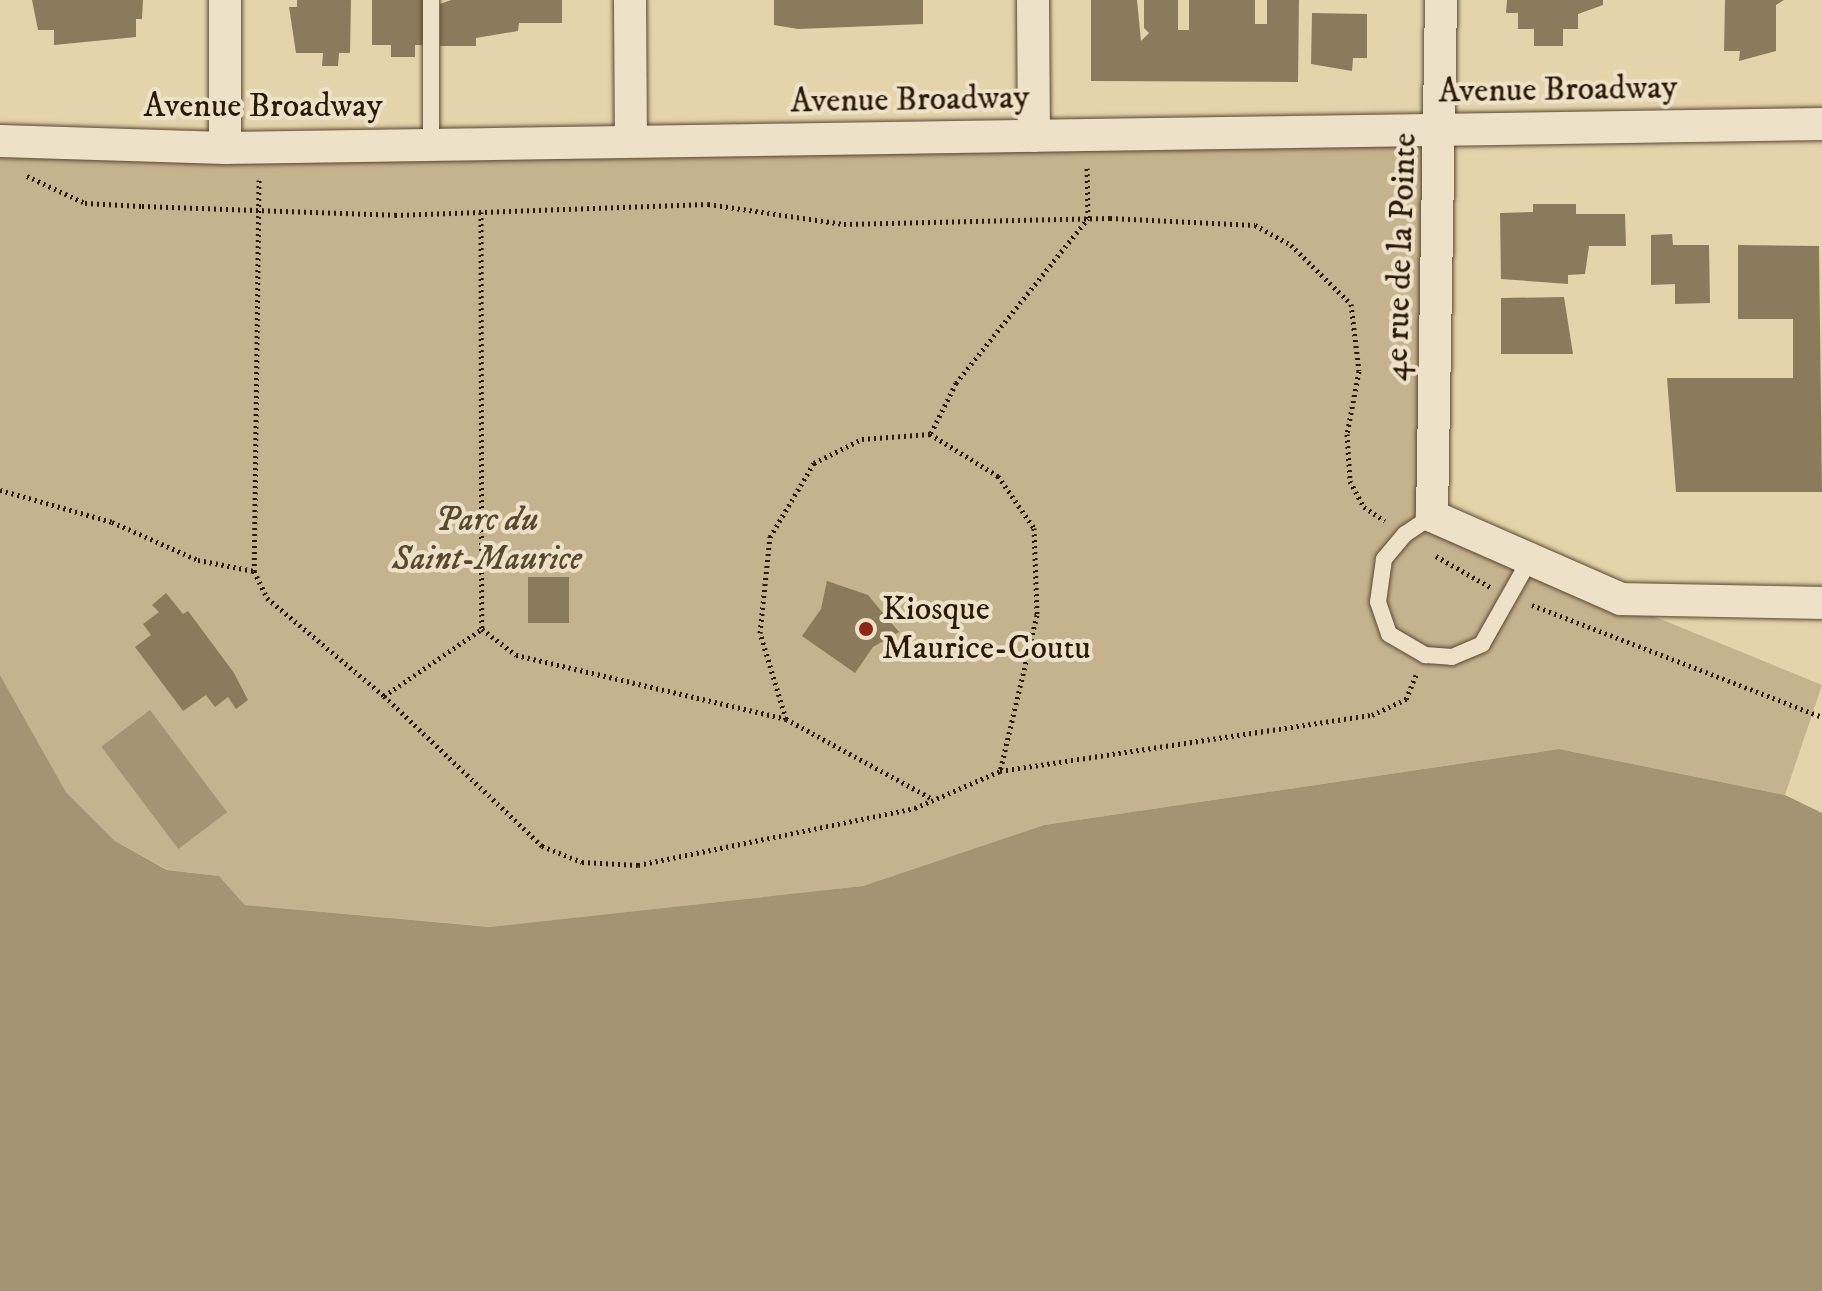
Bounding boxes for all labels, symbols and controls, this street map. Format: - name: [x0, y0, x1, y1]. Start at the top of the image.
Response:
- street label: Avenue Broadway: [1438, 68, 1678, 112]
- street label: Avenue Broadway: [790, 78, 1030, 122]
- street label: Avenue Broadway: [143, 87, 383, 127]
- street label: 4e rue de la Pointe: [1376, 132, 1426, 382]
- park label: Parc du Saint-Maurice: [392, 500, 582, 580]
- place label: Kiosque Maurice-Coutu: [882, 589, 1091, 668]
- marker: Kiosque Maurice-Coutu: [857, 620, 875, 638]

